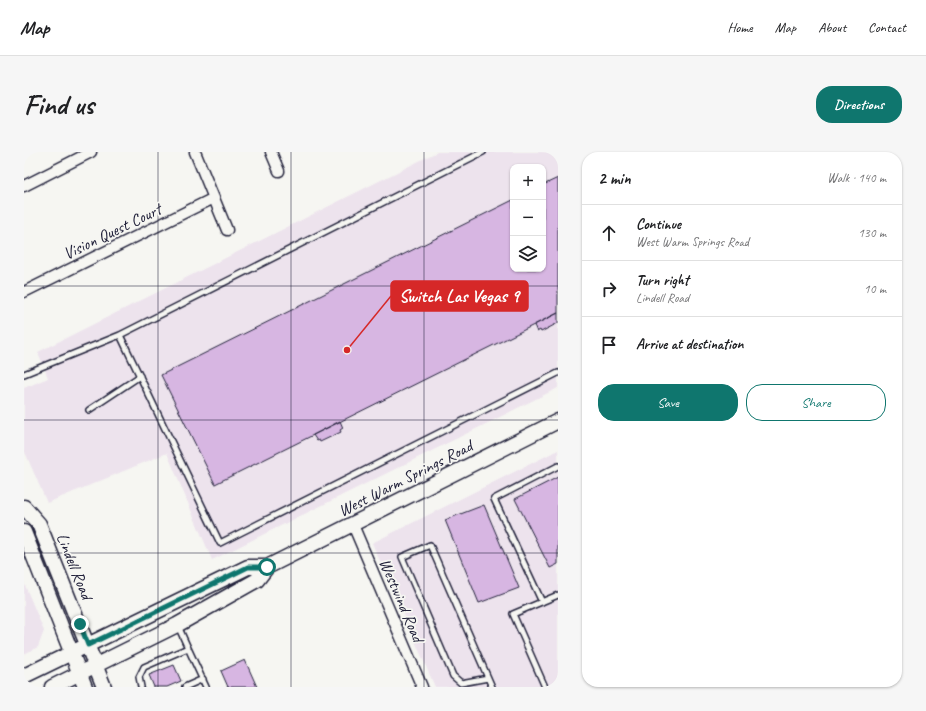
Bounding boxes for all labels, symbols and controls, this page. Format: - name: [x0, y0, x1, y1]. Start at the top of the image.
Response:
- text: Map: [20, 16, 50, 40]
- text: Home: [727, 19, 753, 36]
- text: Map: [775, 19, 796, 36]
- text: About: [818, 19, 846, 36]
- text: Contact: [868, 19, 906, 36]
- button: Directions: [816, 86, 902, 123]
- text: Find us: [24, 87, 94, 122]
- map controls: [510, 164, 546, 272]
- button: +: [510, 164, 546, 200]
- text: 2 min: [598, 168, 631, 189]
- text: Walk · 140 m: [827, 170, 886, 186]
- street label: Vision Quest Court: [60, 198, 167, 264]
- button: −: [510, 200, 546, 236]
- text: Continue: [636, 215, 681, 234]
- icon: ahead: [598, 222, 620, 244]
- text: 130 m: [858, 225, 886, 241]
- text: West Warm Springs Road: [636, 234, 749, 250]
- button: layers: [510, 236, 546, 272]
- text: Turn right: [636, 271, 689, 290]
- icon: right: [598, 278, 620, 300]
- callout: Switch Las Vegas 9: [391, 281, 528, 311]
- text: 10 m: [864, 281, 886, 297]
- text: Switch Las Vegas 9: [399, 285, 521, 307]
- text: Lindell Road: [636, 290, 689, 306]
- icon: arrive: [598, 334, 620, 356]
- text: Arrive at destination: [636, 335, 743, 354]
- button: Save: [598, 384, 738, 421]
- button: Share: [746, 384, 886, 421]
- street label: West Warm Springs Road: [335, 435, 478, 521]
- street label: Lindell Road: [52, 530, 99, 605]
- street label: Westwind Road: [375, 555, 429, 647]
- route start: [258, 558, 276, 576]
- route end: [71, 615, 89, 633]

